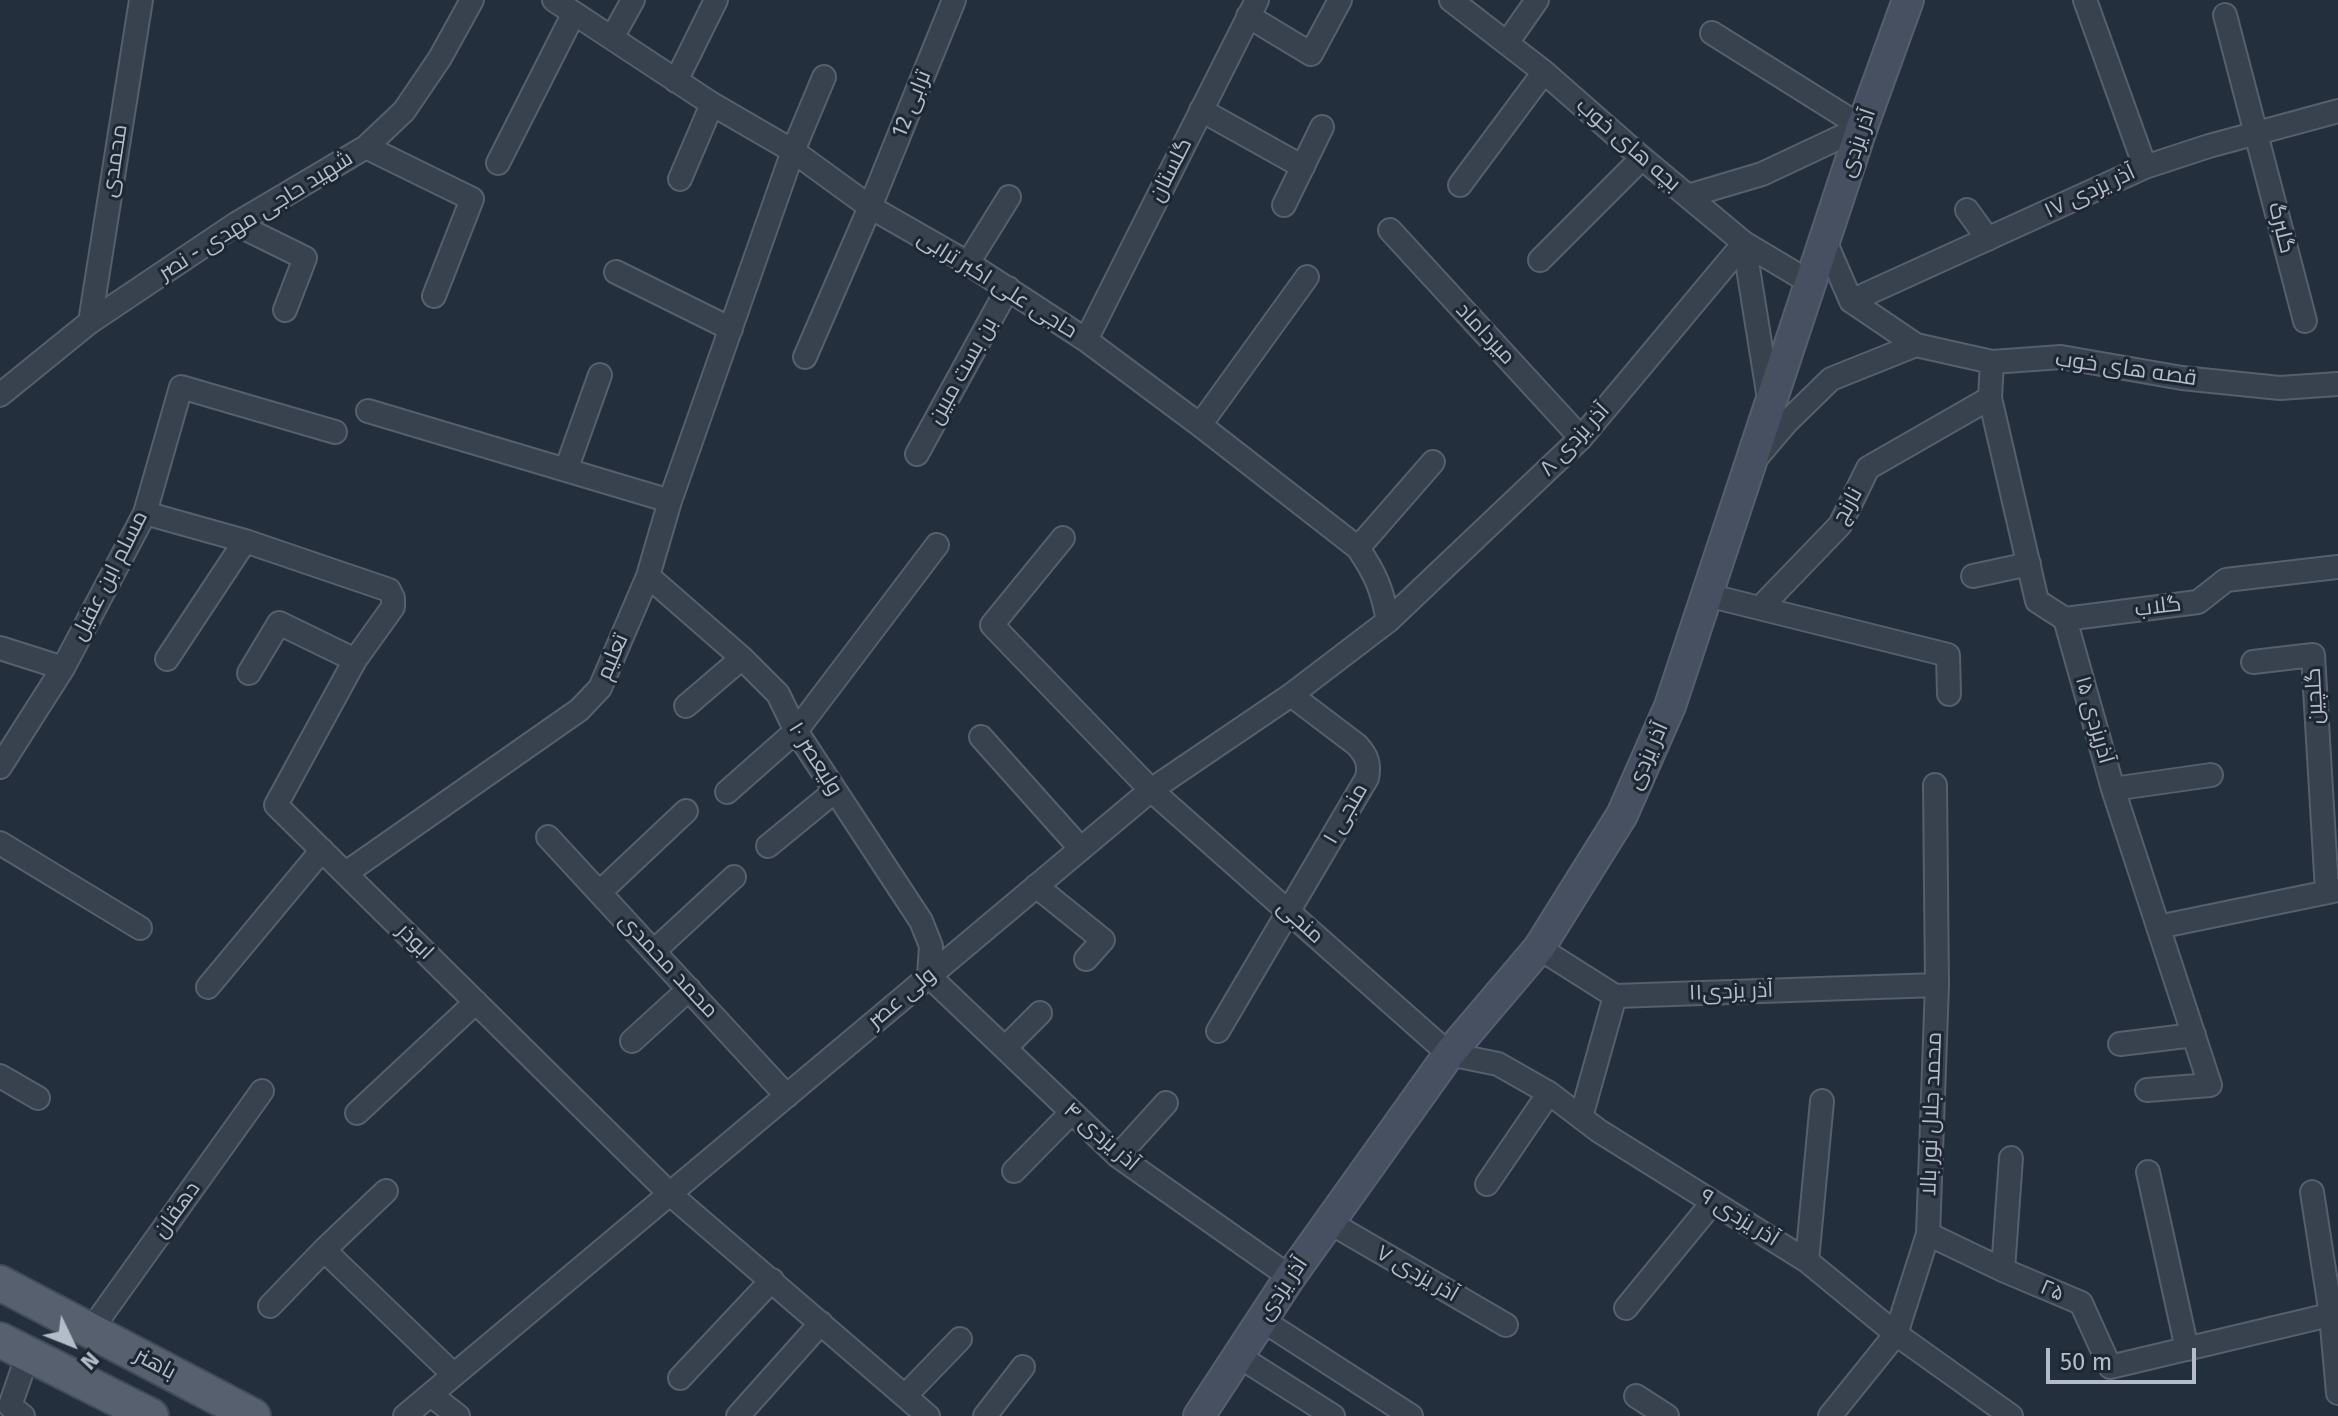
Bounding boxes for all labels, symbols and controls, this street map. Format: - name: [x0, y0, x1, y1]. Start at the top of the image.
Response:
- street label: ترابی 12: [887, 67, 937, 141]
- street label: بچه های خوب: [1570, 93, 1686, 197]
- street label: آذر یزدی: [1834, 105, 1882, 181]
- street label: محمدی: [96, 123, 134, 199]
- street label: گلستان: [1144, 134, 1198, 206]
- street label: شهید حاجی مهدی - نصر: [154, 145, 358, 287]
- street label: آذر یزدی ۱۷: [2040, 159, 2140, 225]
- street label: گلبرگ: [2262, 200, 2300, 256]
- street label: حاجی علی اکبر ترابی: [912, 225, 1082, 345]
- street label: میرداماد: [1450, 298, 1520, 370]
- street label: بن بست مبین: [923, 313, 1003, 429]
- street label: قصه های خوب: [2054, 346, 2198, 392]
- street label: ۸ آذر یزدی: [1534, 398, 1616, 482]
- street label: نارنج: [1827, 483, 1869, 529]
- street label: مسلم ابن عقیل: [66, 507, 154, 645]
- street label: گلاب: [2133, 591, 2183, 623]
- street label: تعلیم: [592, 630, 634, 684]
- street label: گلچین: [2300, 667, 2330, 725]
- street label: ۱۵ آذریزدی: [2069, 673, 2119, 767]
- street label: ۱۰ ولیعصر: [782, 718, 848, 800]
- street label: آذر یزدی: [1622, 718, 1674, 794]
- street label: منجی ۱: [1318, 779, 1374, 849]
- street label: منجی: [1271, 894, 1329, 950]
- street label: محمد محمدی: [613, 908, 723, 1024]
- street label: ابوذر: [391, 918, 439, 966]
- street label: ولی عصر: [863, 962, 941, 1034]
- street label: آذر یزدی۱۱: [1688, 977, 1774, 1007]
- street label: محمد جلال نور بالا: [1916, 1032, 1948, 1196]
- street label: ۴ آذر یزدی: [1058, 1097, 1144, 1177]
- street label: دهقان: [148, 1177, 206, 1243]
- street label: آذر یزدی ۹: [1695, 1183, 1783, 1253]
- street label: آذر یزدی ۷: [1371, 1240, 1463, 1308]
- street label: آذر یزدی: [1252, 1252, 1314, 1326]
- street label: ۲۵: [2036, 1274, 2068, 1308]
- north arrow: [32, 1304, 112, 1384]
- scale bar: [2050, 1332, 2200, 1382]
- street label: باهنر: [130, 1342, 180, 1386]
- text: N: [75, 1346, 105, 1375]
- text: 50 m: [2060, 1348, 2112, 1376]

